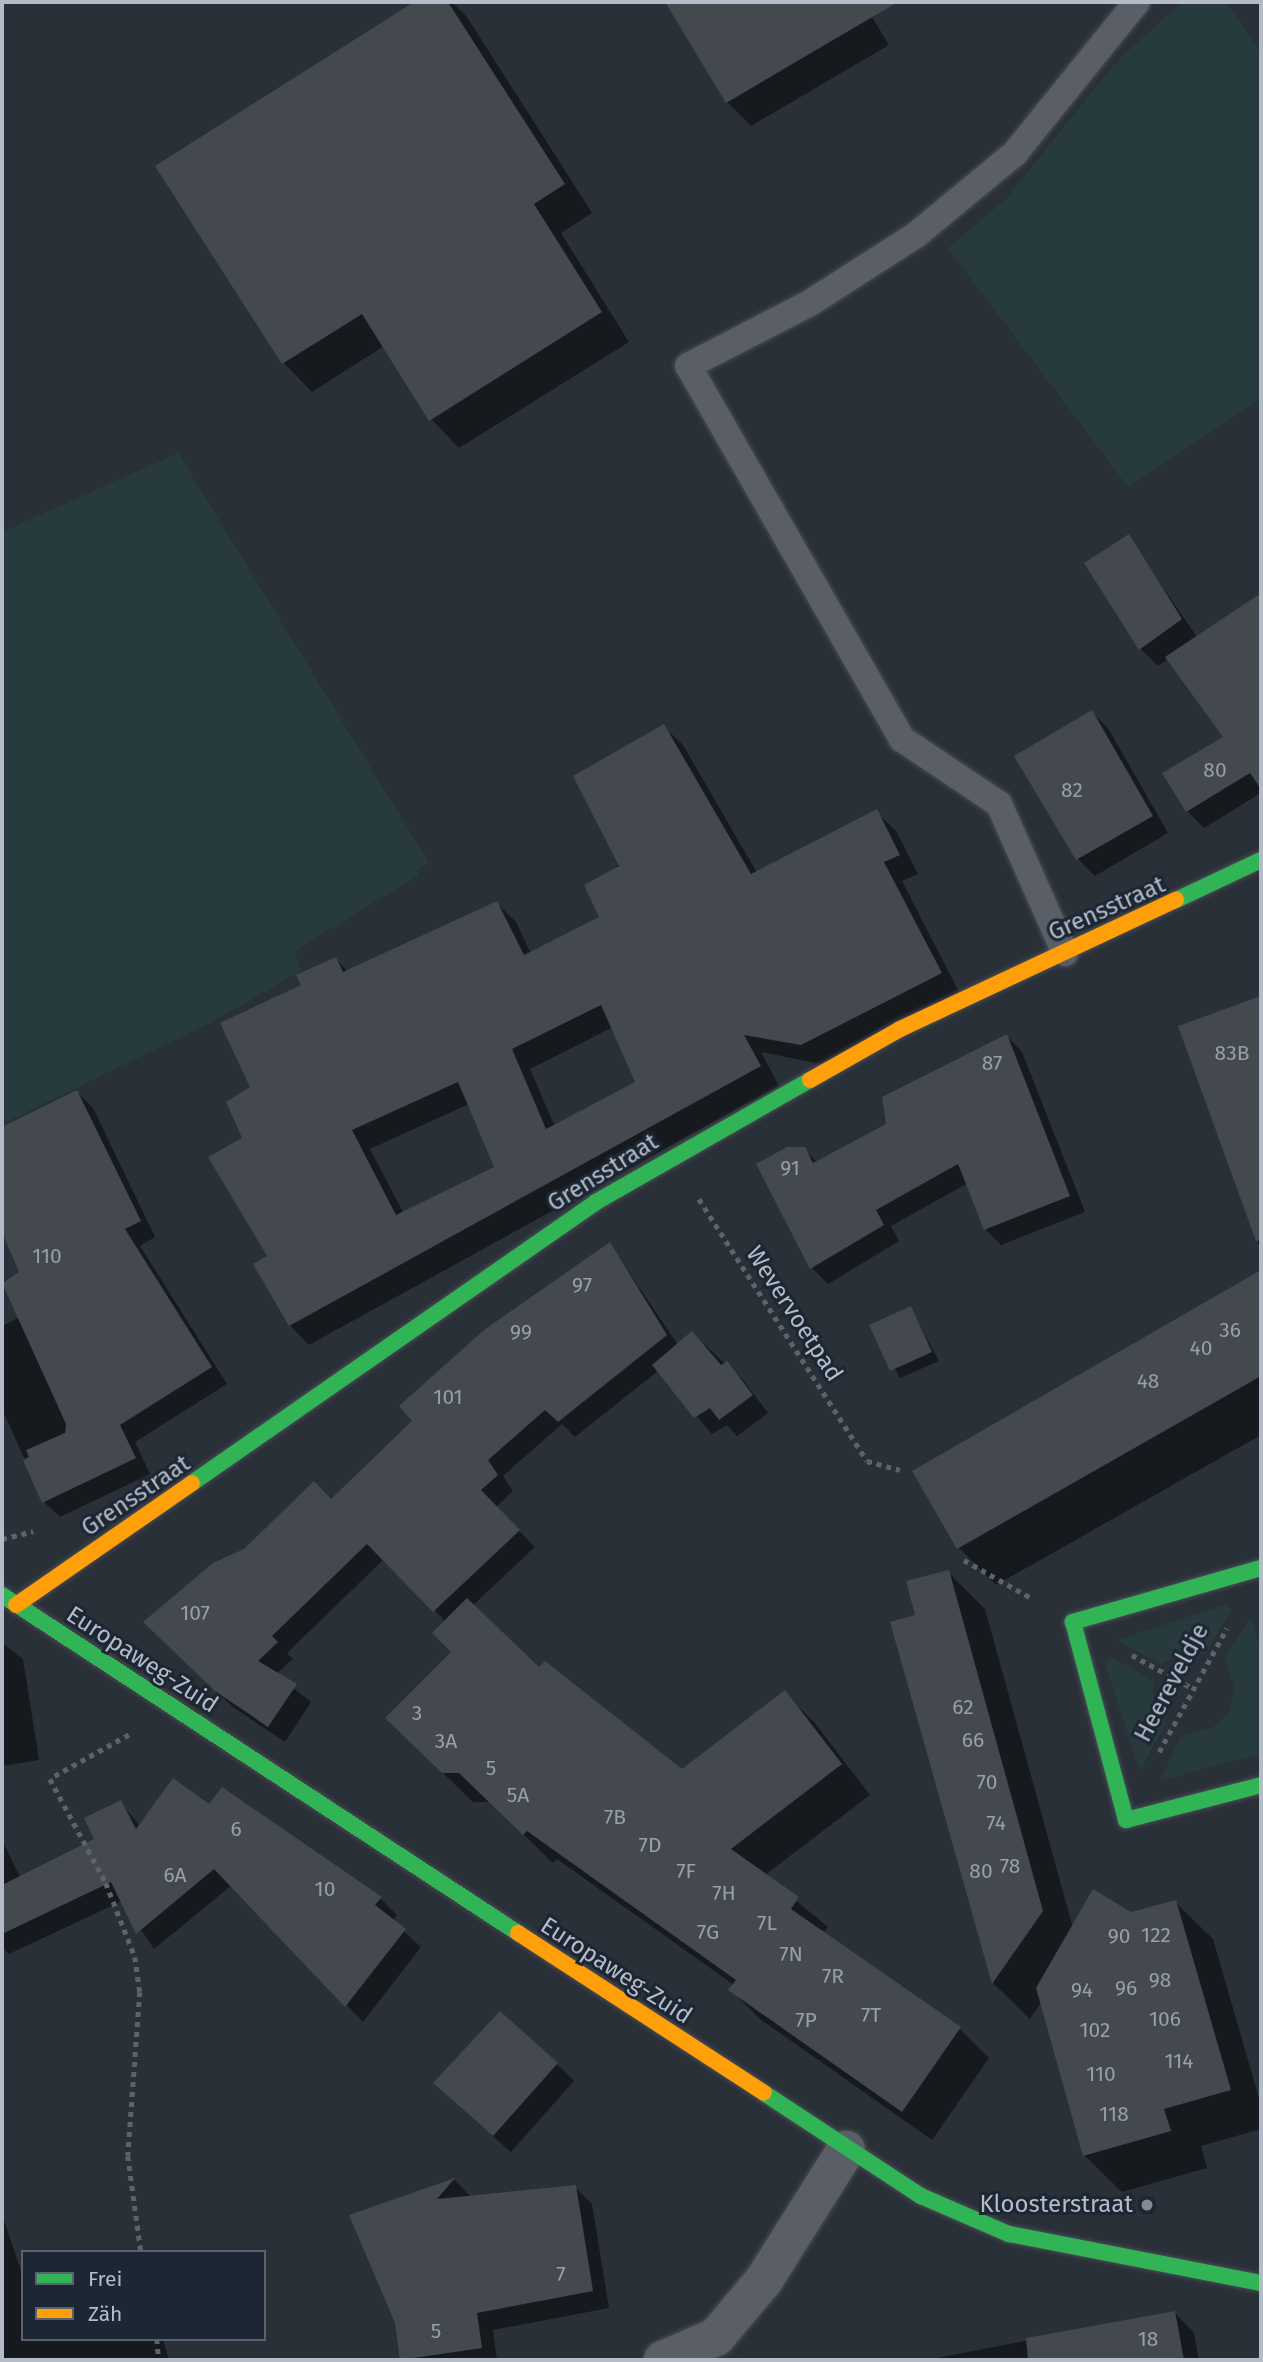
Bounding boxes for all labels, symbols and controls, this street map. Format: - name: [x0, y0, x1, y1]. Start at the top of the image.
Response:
- house number: 80: [1203, 757, 1227, 783]
- house number: 82: [1061, 777, 1083, 803]
- street label: Grensstraat: [1044, 870, 1170, 948]
- house number: 83B: [1215, 1040, 1249, 1066]
- house number: 87: [982, 1050, 1002, 1076]
- street label: Grensstraat: [542, 1128, 664, 1218]
- house number: 91: [780, 1155, 800, 1181]
- street label: Wevervoetpad: [740, 1241, 848, 1387]
- house number: 110: [32, 1243, 62, 1269]
- house number: 97: [572, 1272, 592, 1298]
- house number: 36: [1219, 1317, 1241, 1343]
- house number: 99: [510, 1319, 532, 1345]
- house number: 40: [1190, 1335, 1212, 1361]
- house number: 48: [1137, 1368, 1159, 1394]
- house number: 101: [433, 1384, 463, 1410]
- street label: Grensstraat: [76, 1449, 196, 1543]
- street label: Europaweg-Zuid: [61, 1600, 223, 1720]
- house number: 107: [180, 1600, 210, 1626]
- street label: Heereveldje: [1129, 1619, 1215, 1747]
- house number: 62: [952, 1694, 974, 1720]
- house number: 3: [412, 1700, 422, 1726]
- house number: 66: [962, 1727, 984, 1753]
- house number: 3A: [435, 1728, 457, 1754]
- house number: 5: [486, 1755, 496, 1781]
- house number: 70: [977, 1769, 997, 1795]
- house number: 5A: [507, 1782, 529, 1808]
- house number: 7B: [604, 1804, 626, 1830]
- house number: 74: [986, 1810, 1006, 1836]
- house number: 6: [230, 1816, 242, 1842]
- house number: 7D: [639, 1832, 661, 1858]
- house number: 78: [1000, 1853, 1020, 1879]
- house number: 7F: [676, 1858, 696, 1884]
- house number: 80: [969, 1858, 993, 1884]
- house number: 6A: [163, 1862, 187, 1888]
- house number: 10: [315, 1876, 335, 1902]
- house number: 7H: [712, 1880, 736, 1906]
- house number: 7L: [757, 1910, 777, 1936]
- street label: Europaweg-Zuid: [535, 1911, 697, 2031]
- house number: 7G: [697, 1919, 719, 1945]
- house number: 122: [1141, 1922, 1171, 1948]
- house number: 90: [1108, 1923, 1130, 1949]
- house number: 7N: [779, 1941, 803, 1967]
- house number: 7R: [822, 1963, 844, 1989]
- house number: 98: [1149, 1967, 1171, 1993]
- house number: 96: [1115, 1975, 1137, 2001]
- house number: 94: [1071, 1977, 1093, 2003]
- house number: 7T: [861, 2002, 881, 2028]
- house number: 106: [1149, 2006, 1181, 2032]
- house number: 7P: [795, 2007, 817, 2033]
- house number: 102: [1080, 2017, 1110, 2043]
- house number: 114: [1164, 2048, 1194, 2074]
- house number: 110: [1086, 2061, 1116, 2087]
- house number: 118: [1099, 2101, 1129, 2127]
- place label: Kloosterstraat: [979, 2191, 1133, 2219]
- marker: Kloosterstraat: [1139, 2197, 1155, 2213]
- legend: [21, 2250, 266, 2341]
- house number: 7: [556, 2261, 566, 2287]
- text: Frei: [88, 2266, 122, 2292]
- text: Zäh: [88, 2301, 122, 2327]
- house number: 5: [431, 2318, 441, 2344]
- house number: 18: [1138, 2326, 1158, 2352]

